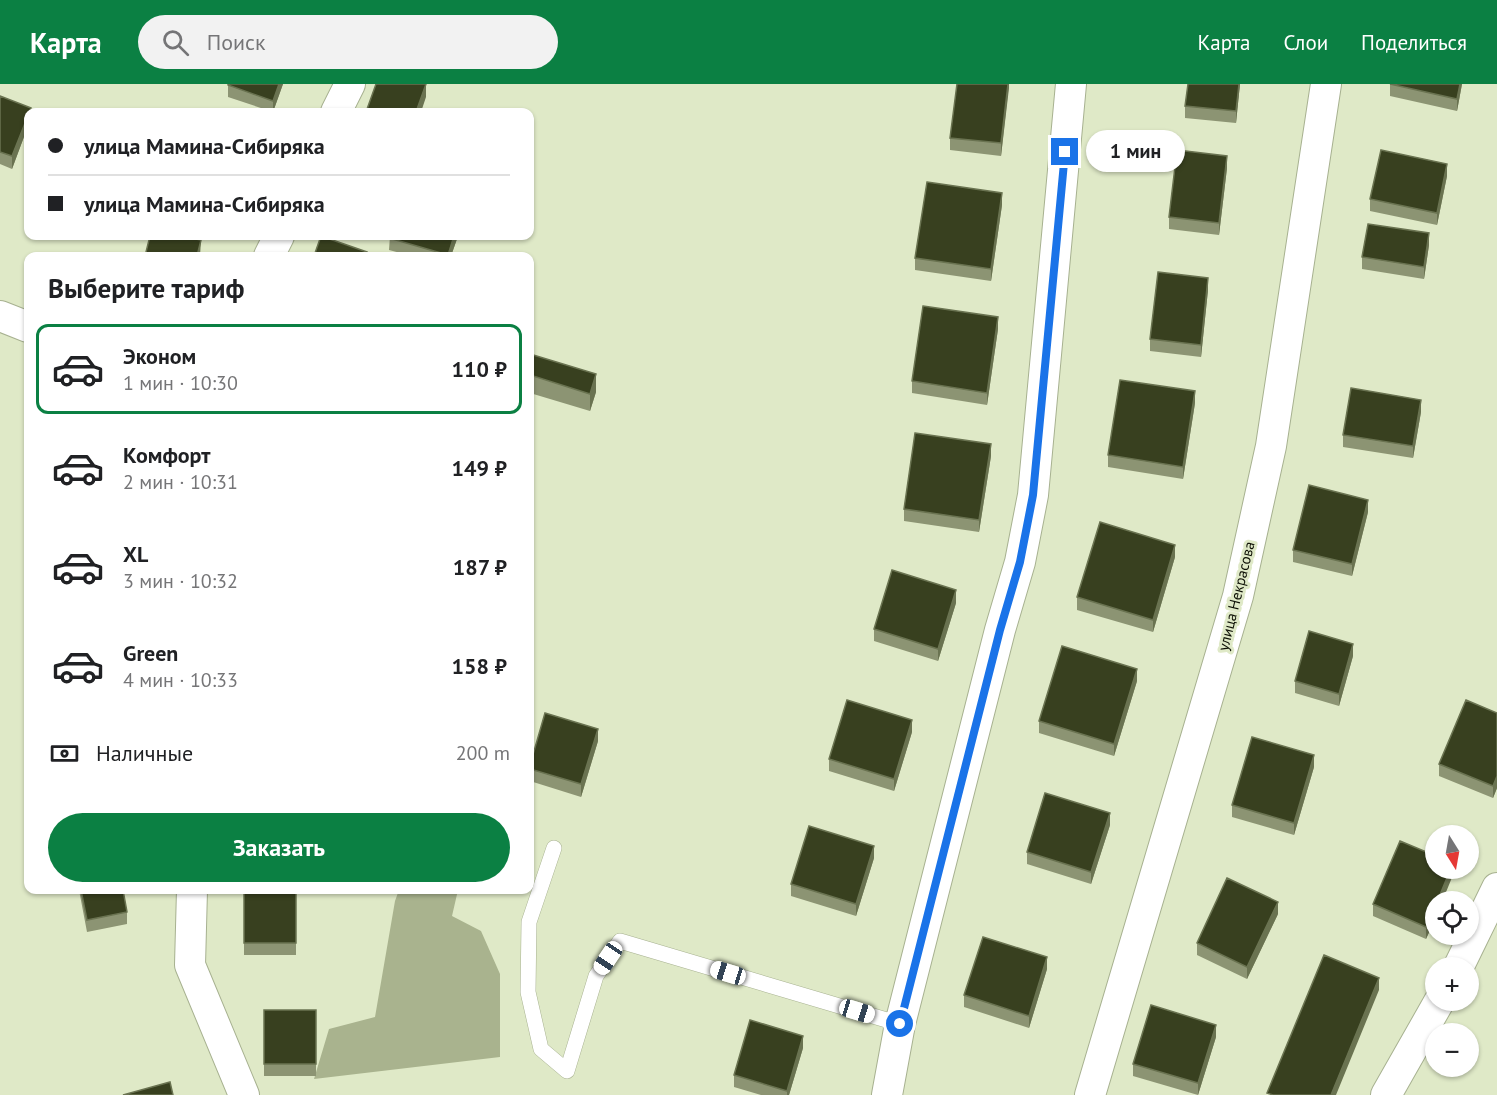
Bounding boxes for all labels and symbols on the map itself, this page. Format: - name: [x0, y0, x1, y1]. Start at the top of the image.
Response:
- callout: 1 мин: [1086, 131, 1185, 173]
- route end: [1051, 138, 1078, 165]
- street label: улица Некрасова: [1213, 539, 1259, 653]
- north arrow: [1425, 825, 1479, 879]
- car: [590, 938, 626, 978]
- car: [708, 959, 748, 987]
- car: [837, 997, 877, 1025]
- route start: [886, 1010, 913, 1037]

